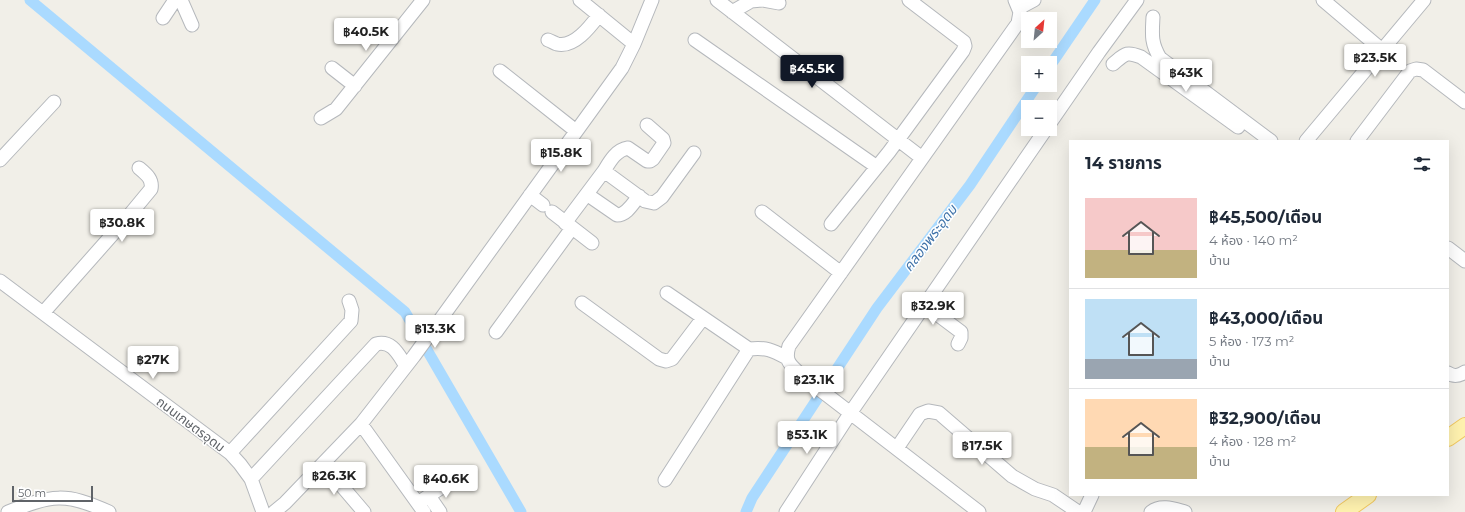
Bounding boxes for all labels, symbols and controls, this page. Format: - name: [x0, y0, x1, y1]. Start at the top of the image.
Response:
- north arrow: [1021, 12, 1057, 48]
- map controls: [1021, 12, 1057, 136]
- pin: ฿40.5K: [333, 18, 399, 52]
- text: ฿40.5K: [343, 23, 389, 39]
- pin: ฿23.5K: [1342, 44, 1408, 78]
- text: ฿23.5K: [1353, 49, 1397, 65]
- pin: ฿45.5K: [779, 55, 845, 89]
- button: +: [1021, 56, 1057, 92]
- pin: ฿43K: [1162, 59, 1210, 93]
- text: ฿45.5K: [789, 60, 835, 76]
- text: ฿43K: [1169, 64, 1203, 80]
- button: −: [1021, 100, 1057, 136]
- pin: ฿15.8K: [528, 139, 594, 173]
- text: ฿15.8K: [540, 144, 582, 160]
- text: 14 รายการ: [1085, 153, 1162, 173]
- icon: filters: [1411, 153, 1433, 175]
- water label: คลองพระอุดม: [899, 200, 962, 275]
- text: ฿45,500/เดือน: [1209, 207, 1322, 227]
- pin: ฿30.8K: [89, 209, 155, 243]
- text: ฿30.8K: [99, 214, 145, 230]
- icon: home: [1117, 214, 1165, 262]
- text: 4 ห้อง · 140 m²: [1209, 232, 1298, 248]
- text: บ้าน: [1209, 252, 1230, 268]
- pin: ฿32.9K: [900, 292, 966, 326]
- text: ฿32.9K: [911, 297, 955, 313]
- text: ฿43,000/เดือน: [1209, 308, 1323, 328]
- pin: ฿13.3K: [402, 315, 468, 349]
- icon: home: [1117, 315, 1165, 363]
- text: ฿13.3K: [414, 320, 456, 336]
- text: 5 ห้อง · 173 m²: [1209, 333, 1294, 349]
- pin: ฿27K: [129, 346, 177, 380]
- text: ฿27K: [137, 351, 169, 367]
- text: บ้าน: [1209, 353, 1230, 369]
- pin: ฿23.1K: [781, 366, 847, 400]
- text: ฿23.1K: [794, 371, 834, 387]
- street label: ถนนเกษตรอุดม: [154, 393, 228, 455]
- text: ฿32,900/เดือน: [1209, 408, 1321, 428]
- icon: home: [1117, 415, 1165, 463]
- pin: ฿53.1K: [774, 421, 840, 455]
- text: ฿53.1K: [787, 426, 827, 442]
- pin: ฿17.5K: [949, 432, 1015, 466]
- text: 4 ห้อง · 128 m²: [1209, 433, 1296, 449]
- text: ฿17.5K: [962, 437, 1002, 453]
- text: บ้าน: [1209, 453, 1230, 469]
- pin: ฿26.3K: [301, 462, 367, 496]
- pin: ฿40.6K: [413, 465, 479, 499]
- text: ฿26.3K: [312, 467, 356, 483]
- text: ฿40.6K: [423, 470, 469, 486]
- scale bar: [12, 484, 93, 503]
- text: 50 m: [18, 486, 46, 500]

